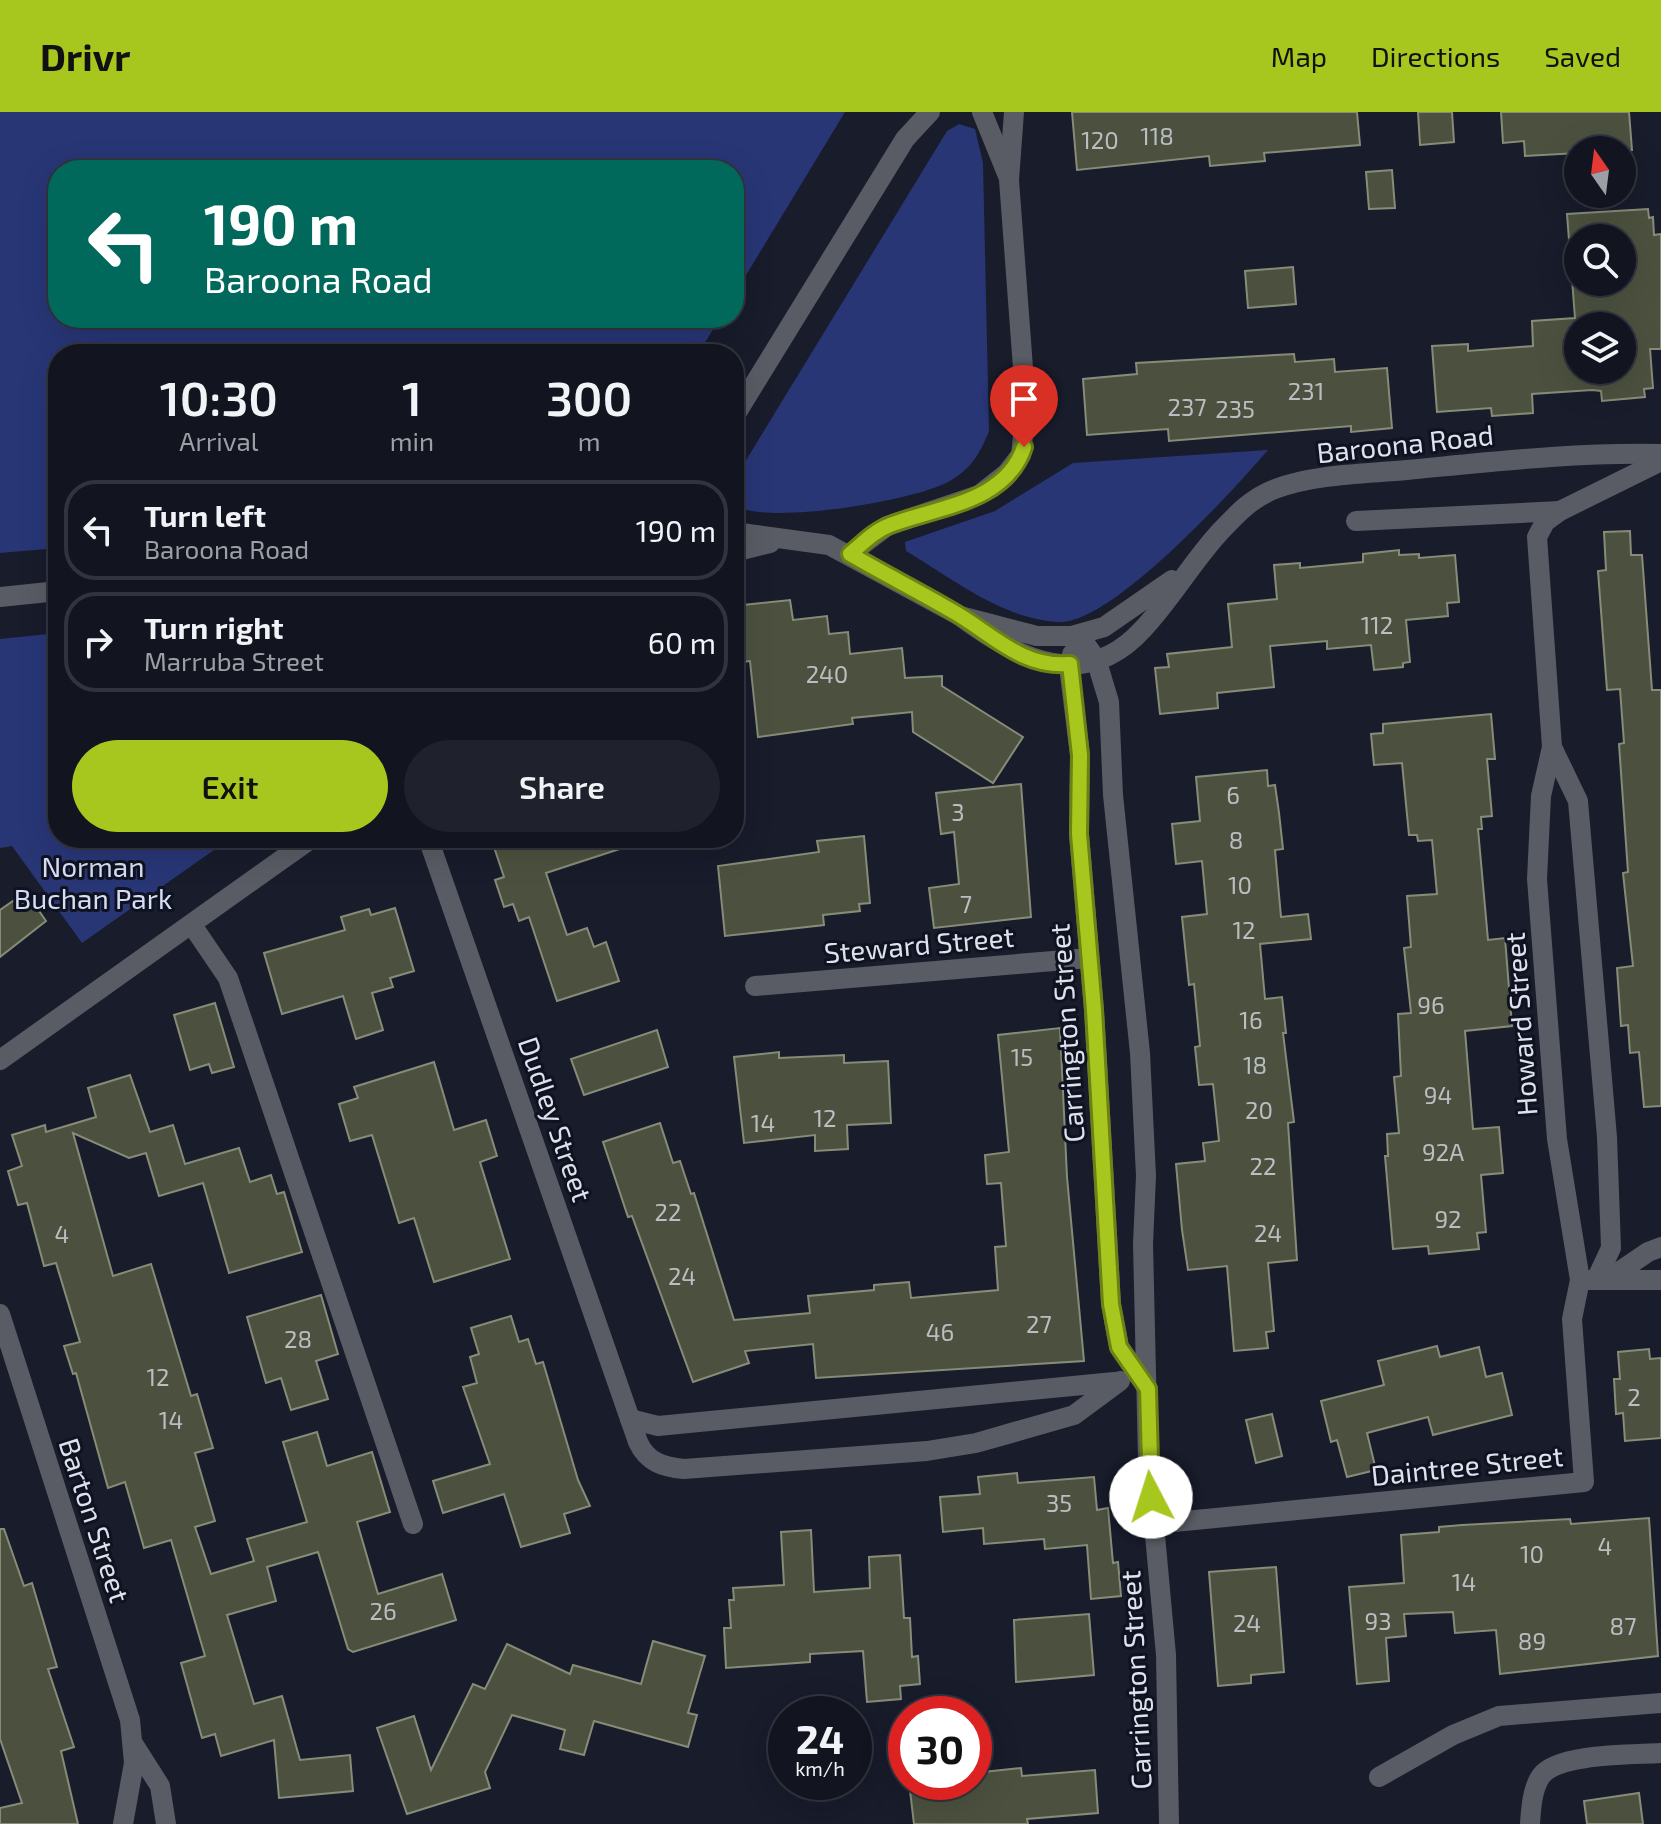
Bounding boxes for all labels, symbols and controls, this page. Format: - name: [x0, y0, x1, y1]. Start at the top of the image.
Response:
- text: Drivr: [40, 33, 130, 79]
- text: Map: [1271, 39, 1327, 73]
- text: Directions: [1371, 39, 1500, 73]
- text: Saved: [1544, 39, 1621, 73]
- house number: 118: [1140, 121, 1174, 150]
- house number: 120: [1081, 125, 1119, 154]
- north arrow: [1564, 136, 1636, 208]
- map controls: [1564, 136, 1636, 384]
- text: 190 m: [204, 189, 358, 256]
- icon: left: [72, 192, 176, 296]
- button: search: [1564, 224, 1636, 296]
- text: Baroona Road: [204, 257, 433, 300]
- button: layers: [1564, 312, 1636, 384]
- pin: [990, 365, 1058, 447]
- text: 10:30: [160, 368, 278, 426]
- text: 1: [402, 368, 422, 426]
- text: 300: [546, 368, 632, 426]
- house number: 231: [1288, 376, 1324, 405]
- icon: arrive: [1002, 377, 1046, 421]
- house number: 237: [1167, 392, 1207, 421]
- house number: 235: [1215, 394, 1255, 423]
- street label: Baroona Road: [1315, 417, 1495, 469]
- text: Arrival: [179, 425, 258, 456]
- text: min: [390, 425, 434, 456]
- text: m: [578, 425, 600, 456]
- text: Turn left: [144, 497, 266, 533]
- icon: left: [76, 508, 120, 552]
- text: 190 m: [636, 512, 716, 548]
- text: Baroona Road: [144, 533, 309, 564]
- text: Turn right: [144, 609, 284, 645]
- house number: 112: [1361, 610, 1393, 639]
- icon: right: [76, 620, 120, 664]
- text: 60 m: [648, 624, 716, 660]
- text: Marruba Street: [144, 645, 324, 676]
- house number: 240: [806, 659, 848, 688]
- button: Exit: [72, 740, 388, 832]
- button: Share: [404, 740, 720, 832]
- house number: 6: [1226, 780, 1240, 809]
- house number: 3: [951, 797, 965, 826]
- house number: 8: [1229, 825, 1243, 854]
- park label: Norman Buchan Park: [14, 849, 172, 915]
- house number: 10: [1228, 870, 1252, 899]
- house number: 7: [960, 889, 972, 918]
- house number: 12: [1232, 915, 1256, 944]
- street label: Steward Street: [823, 919, 1015, 969]
- street label: Carrington Street: [1041, 922, 1091, 1144]
- street label: Howard Street: [1497, 931, 1543, 1117]
- house number: 96: [1417, 990, 1445, 1019]
- house number: 16: [1239, 1005, 1263, 1034]
- street label: Dudley Street: [512, 1032, 600, 1206]
- house number: 15: [1011, 1042, 1033, 1071]
- house number: 18: [1243, 1050, 1267, 1079]
- house number: 94: [1424, 1080, 1452, 1109]
- house number: 20: [1245, 1095, 1273, 1124]
- house number: 12: [813, 1103, 837, 1132]
- house number: 14: [751, 1108, 775, 1137]
- house number: 92A: [1422, 1137, 1464, 1166]
- house number: 22: [1250, 1151, 1276, 1180]
- house number: 22: [655, 1197, 681, 1226]
- house number: 92: [1434, 1204, 1462, 1233]
- house number: 24: [1254, 1218, 1282, 1247]
- house number: 4: [55, 1219, 69, 1248]
- house number: 24: [668, 1261, 696, 1290]
- house number: 27: [1026, 1309, 1052, 1338]
- house number: 46: [926, 1317, 954, 1346]
- house number: 28: [284, 1324, 312, 1353]
- house number: 12: [146, 1362, 170, 1391]
- house number: 2: [1627, 1382, 1641, 1411]
- house number: 14: [159, 1405, 183, 1434]
- street label: Barton Street: [52, 1433, 138, 1607]
- street label: Daintree Street: [1369, 1438, 1565, 1492]
- position arrow: [1109, 1455, 1193, 1539]
- house number: 35: [1046, 1488, 1072, 1517]
- house number: 4: [1598, 1531, 1612, 1560]
- house number: 10: [1520, 1539, 1544, 1568]
- house number: 14: [1452, 1567, 1476, 1596]
- street label: Carrington Street: [1112, 1569, 1158, 1791]
- house number: 26: [369, 1596, 397, 1625]
- house number: 93: [1364, 1606, 1392, 1635]
- house number: 24: [1233, 1608, 1261, 1637]
- house number: 87: [1610, 1611, 1636, 1640]
- house number: 89: [1518, 1626, 1546, 1655]
- speed limit sign: 30: [888, 1696, 992, 1800]
- text: 24: [796, 1714, 844, 1762]
- text: km/h: [795, 1756, 845, 1780]

